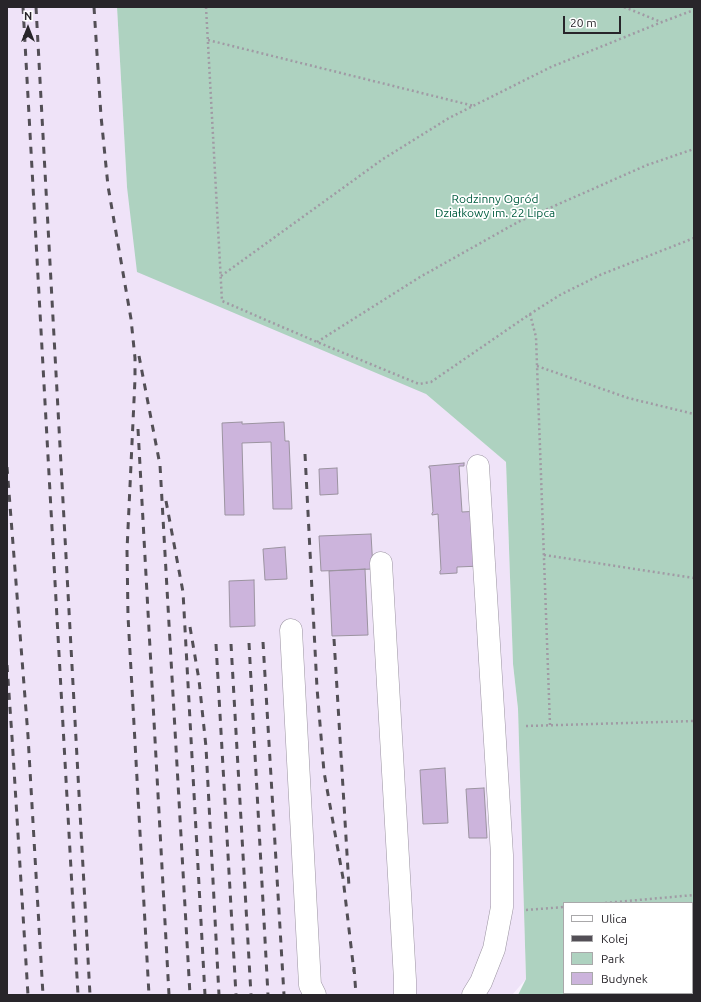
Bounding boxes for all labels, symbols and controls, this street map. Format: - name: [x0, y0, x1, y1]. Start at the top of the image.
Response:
- north arrow: [8, 8, 48, 48]
- scale bar: [565, 8, 623, 34]
- text: N: [24, 10, 32, 22]
- text: 20 m: [570, 16, 597, 29]
- park label: Rodzinny Ogród Działkowy im. 22 Lipca: [435, 192, 555, 220]
- legend: [563, 902, 693, 994]
- text: Ulica: [601, 912, 627, 925]
- text: Kolej: [601, 932, 628, 945]
- text: Park: [601, 952, 625, 965]
- text: Budynek: [601, 972, 648, 985]

